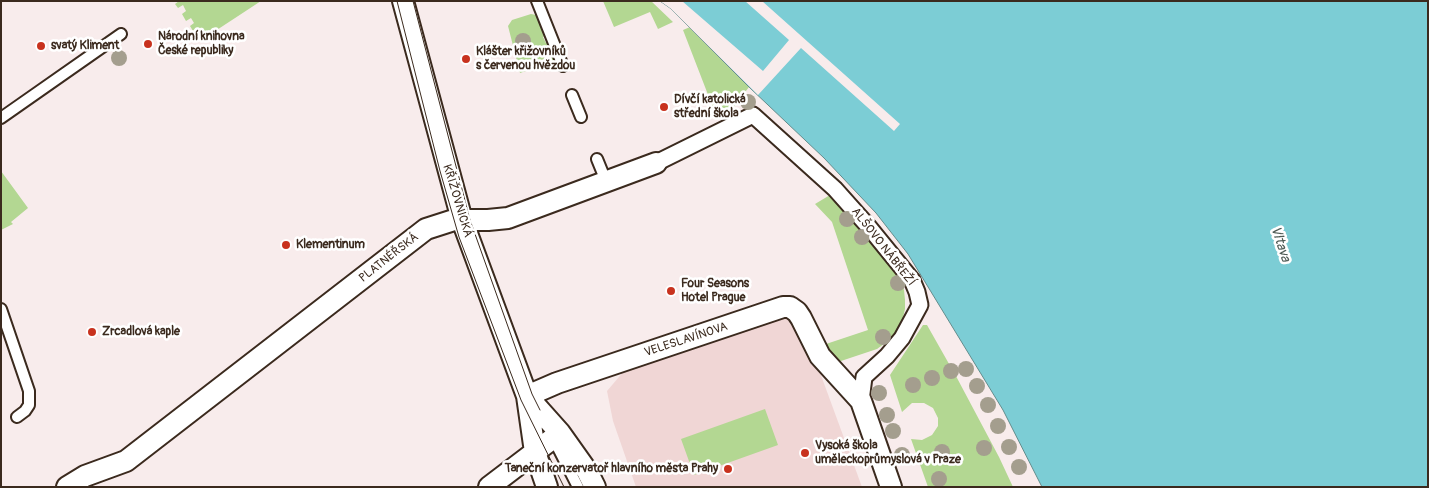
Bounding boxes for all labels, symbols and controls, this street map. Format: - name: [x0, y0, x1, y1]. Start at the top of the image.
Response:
- place label: Národní knihovna České republiky: [158, 30, 245, 58]
- marker: Národní knihovna České republiky: [142, 38, 154, 50]
- place label: svatý Kliment: [51, 39, 119, 53]
- marker: svatý Kliment: [35, 40, 47, 52]
- place label: Klášter křižovníků s červenou hvězdou: [476, 45, 575, 73]
- marker: Klášter křižovníků s červenou hvězdou: [460, 53, 472, 65]
- place label: Dívčí katolická střední škola: [674, 93, 746, 121]
- marker: Dívčí katolická střední škola: [658, 101, 670, 113]
- street label: KŘIŽOVNICKÁ: [439, 163, 475, 239]
- street label: ALŠOVO NÁBŘEŽÍ: [848, 205, 918, 289]
- water label: Vltava: [1266, 224, 1294, 264]
- street label: PLATNÉŘSKÁ: [356, 230, 422, 286]
- place label: Klementinum: [296, 238, 365, 252]
- marker: Klementinum: [280, 239, 292, 251]
- place label: Four Seasons Hotel Prague: [681, 277, 749, 305]
- marker: Four Seasons Hotel Prague: [665, 285, 677, 297]
- street label: VELESLAVÍNOVA: [643, 320, 729, 360]
- place label: Zrcadlová kaple: [102, 325, 180, 339]
- marker: Zrcadlová kaple: [86, 326, 98, 338]
- place label: Vysoká škola uměleckoprůmyslová v Praze: [815, 439, 961, 467]
- marker: Vysoká škola uměleckoprůmyslová v Praze: [799, 447, 811, 459]
- place label: Taneční konzervatoř hlavního města Prahy: [505, 462, 718, 476]
- marker: Taneční konzervatoř hlavního města Prahy: [722, 463, 734, 475]

